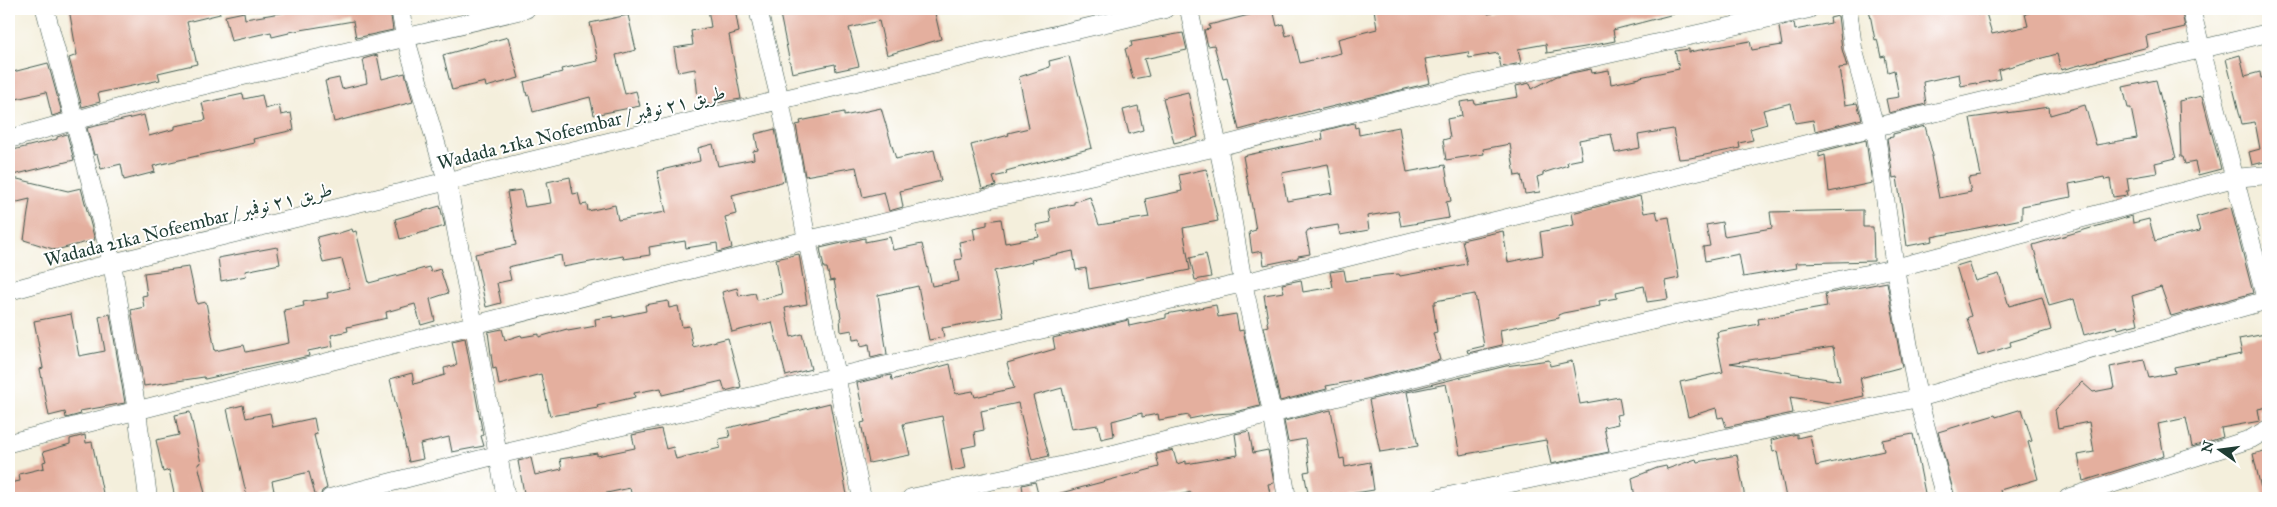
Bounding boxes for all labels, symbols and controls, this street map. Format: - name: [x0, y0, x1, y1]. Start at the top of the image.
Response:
- street label: Wadada 21ka Nofeembar / طريق ٢١ نوفمبر: [435, 80, 728, 175]
- street label: Wadada 21ka Nofeembar / طريق ٢١ نوفمبر: [42, 177, 335, 272]
- north arrow: [2194, 424, 2244, 474]
- text: N: [2198, 439, 2218, 455]

